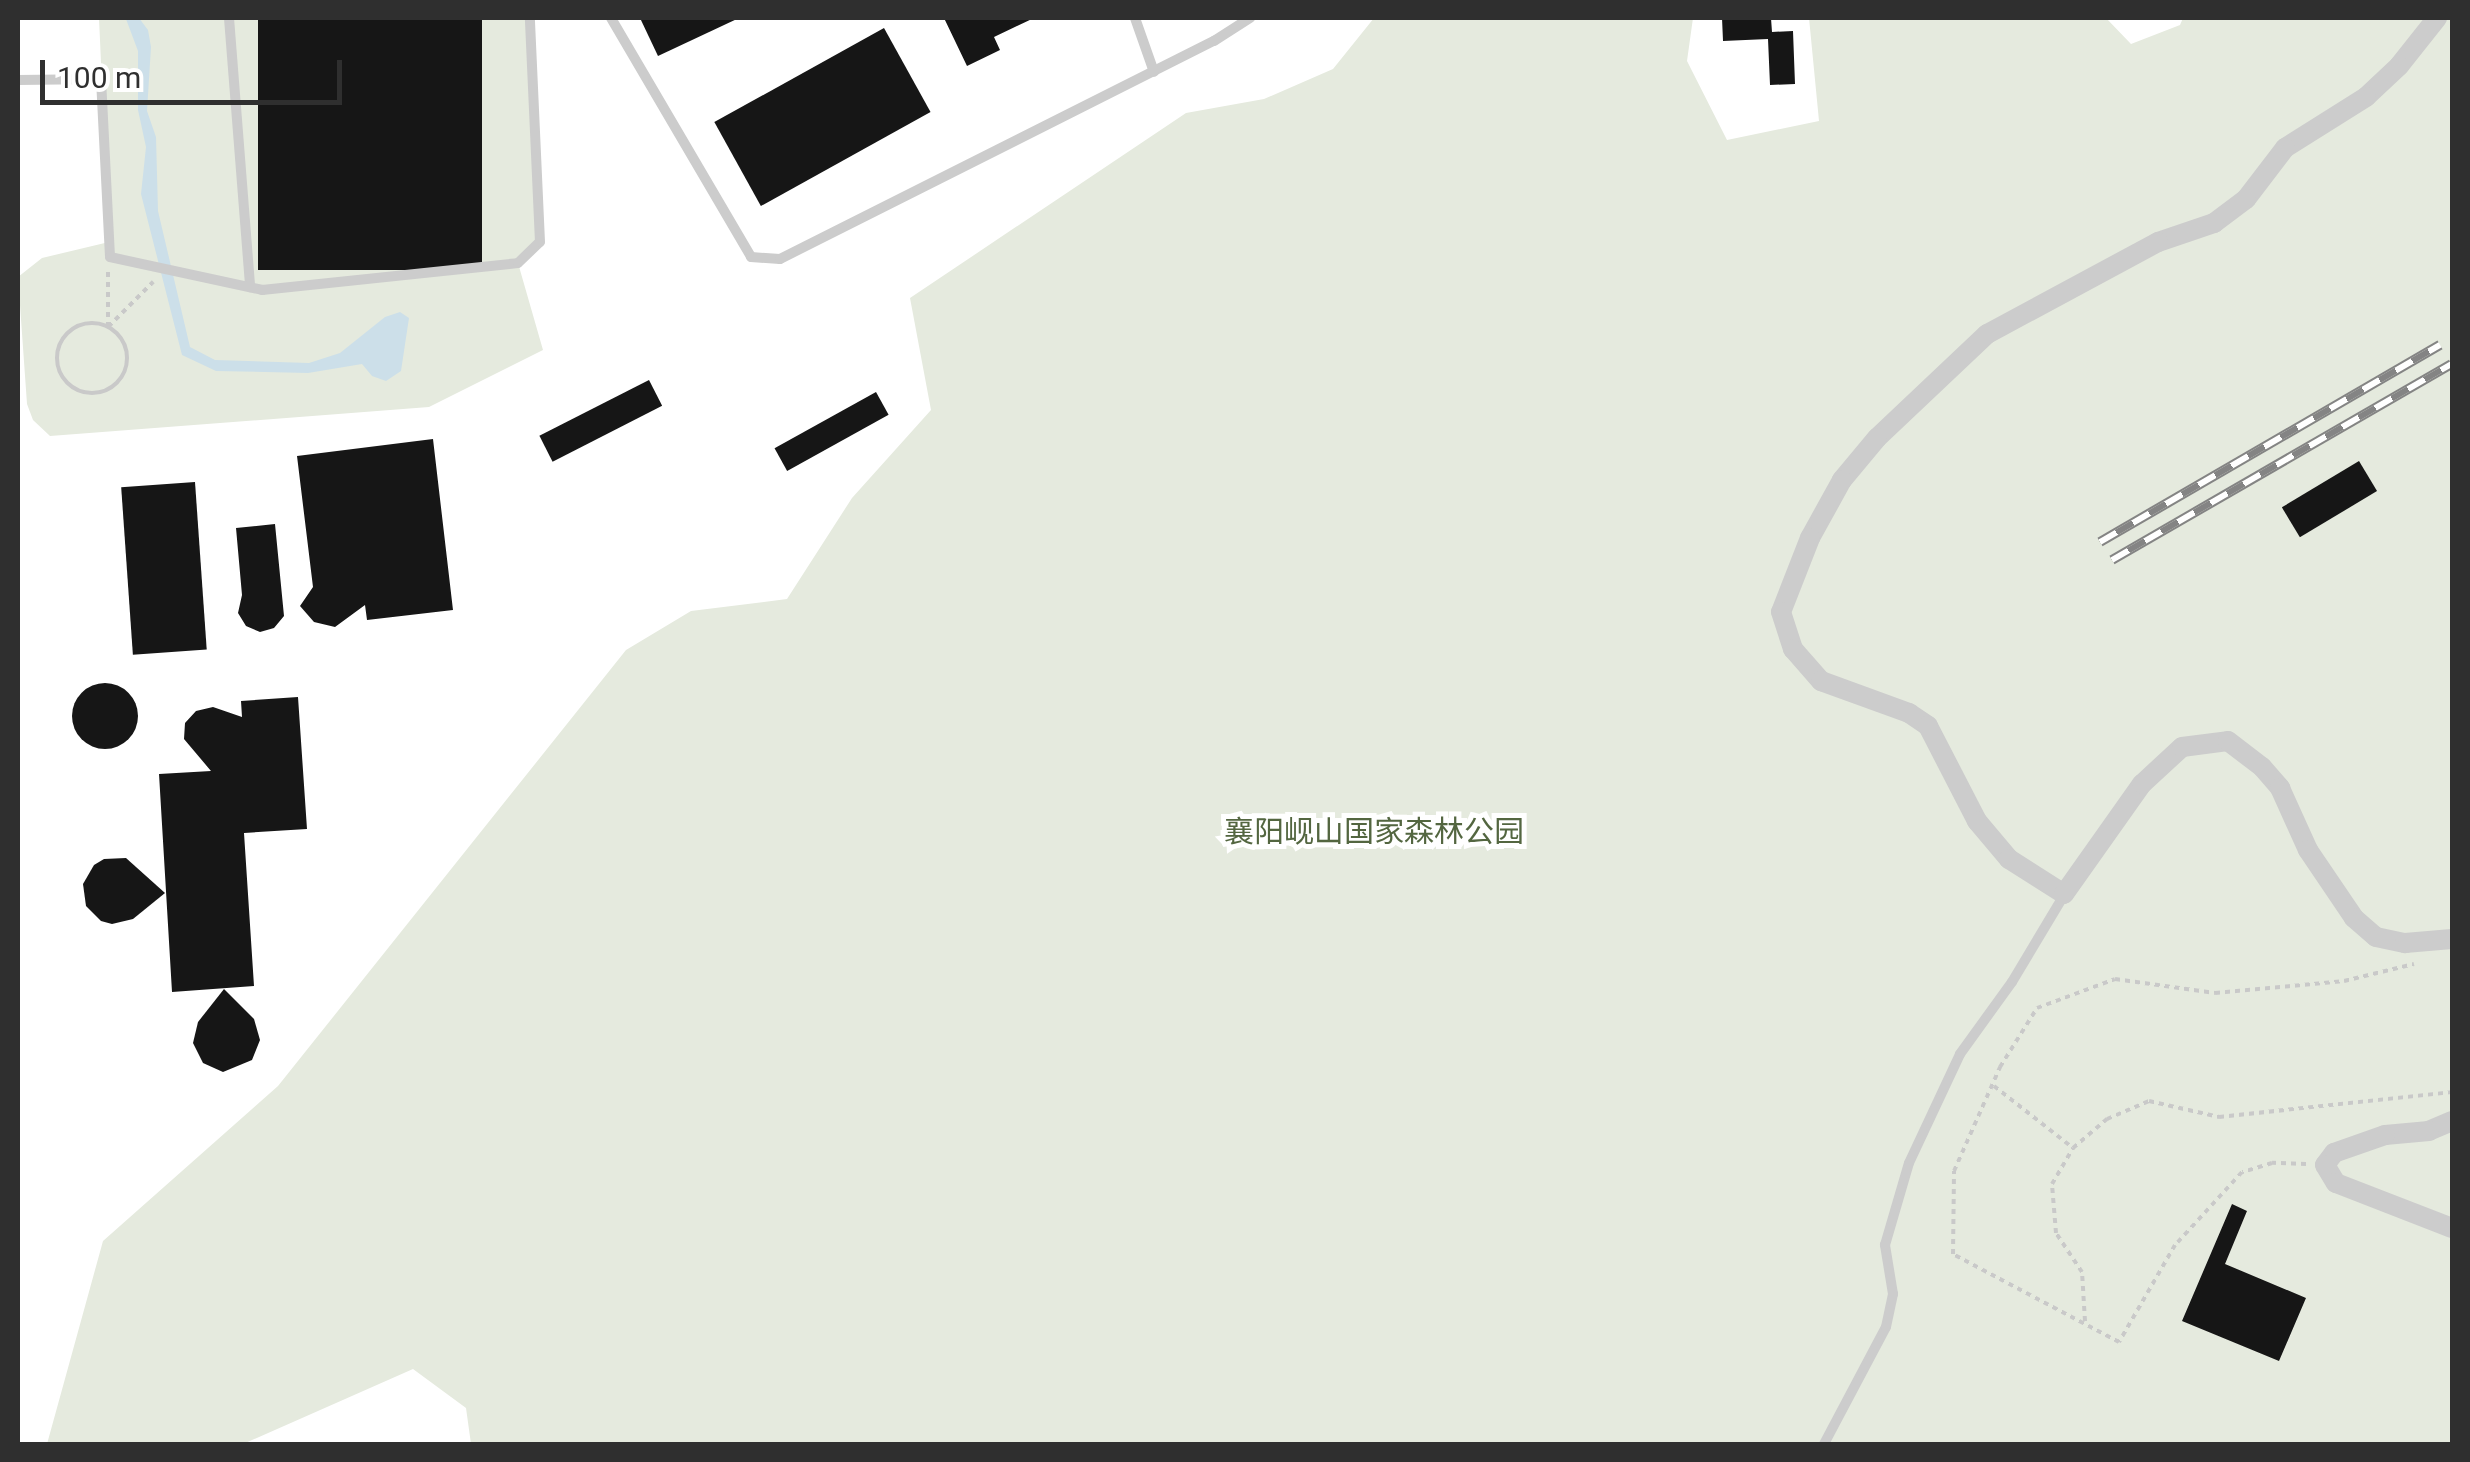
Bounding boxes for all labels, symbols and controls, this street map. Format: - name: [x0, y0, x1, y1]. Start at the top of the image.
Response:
- scale bar: [45, 40, 348, 102]
- text: 100 m: [57, 60, 141, 95]
- park label: 襄阳岘山国家森林公园: [1224, 814, 1524, 850]

